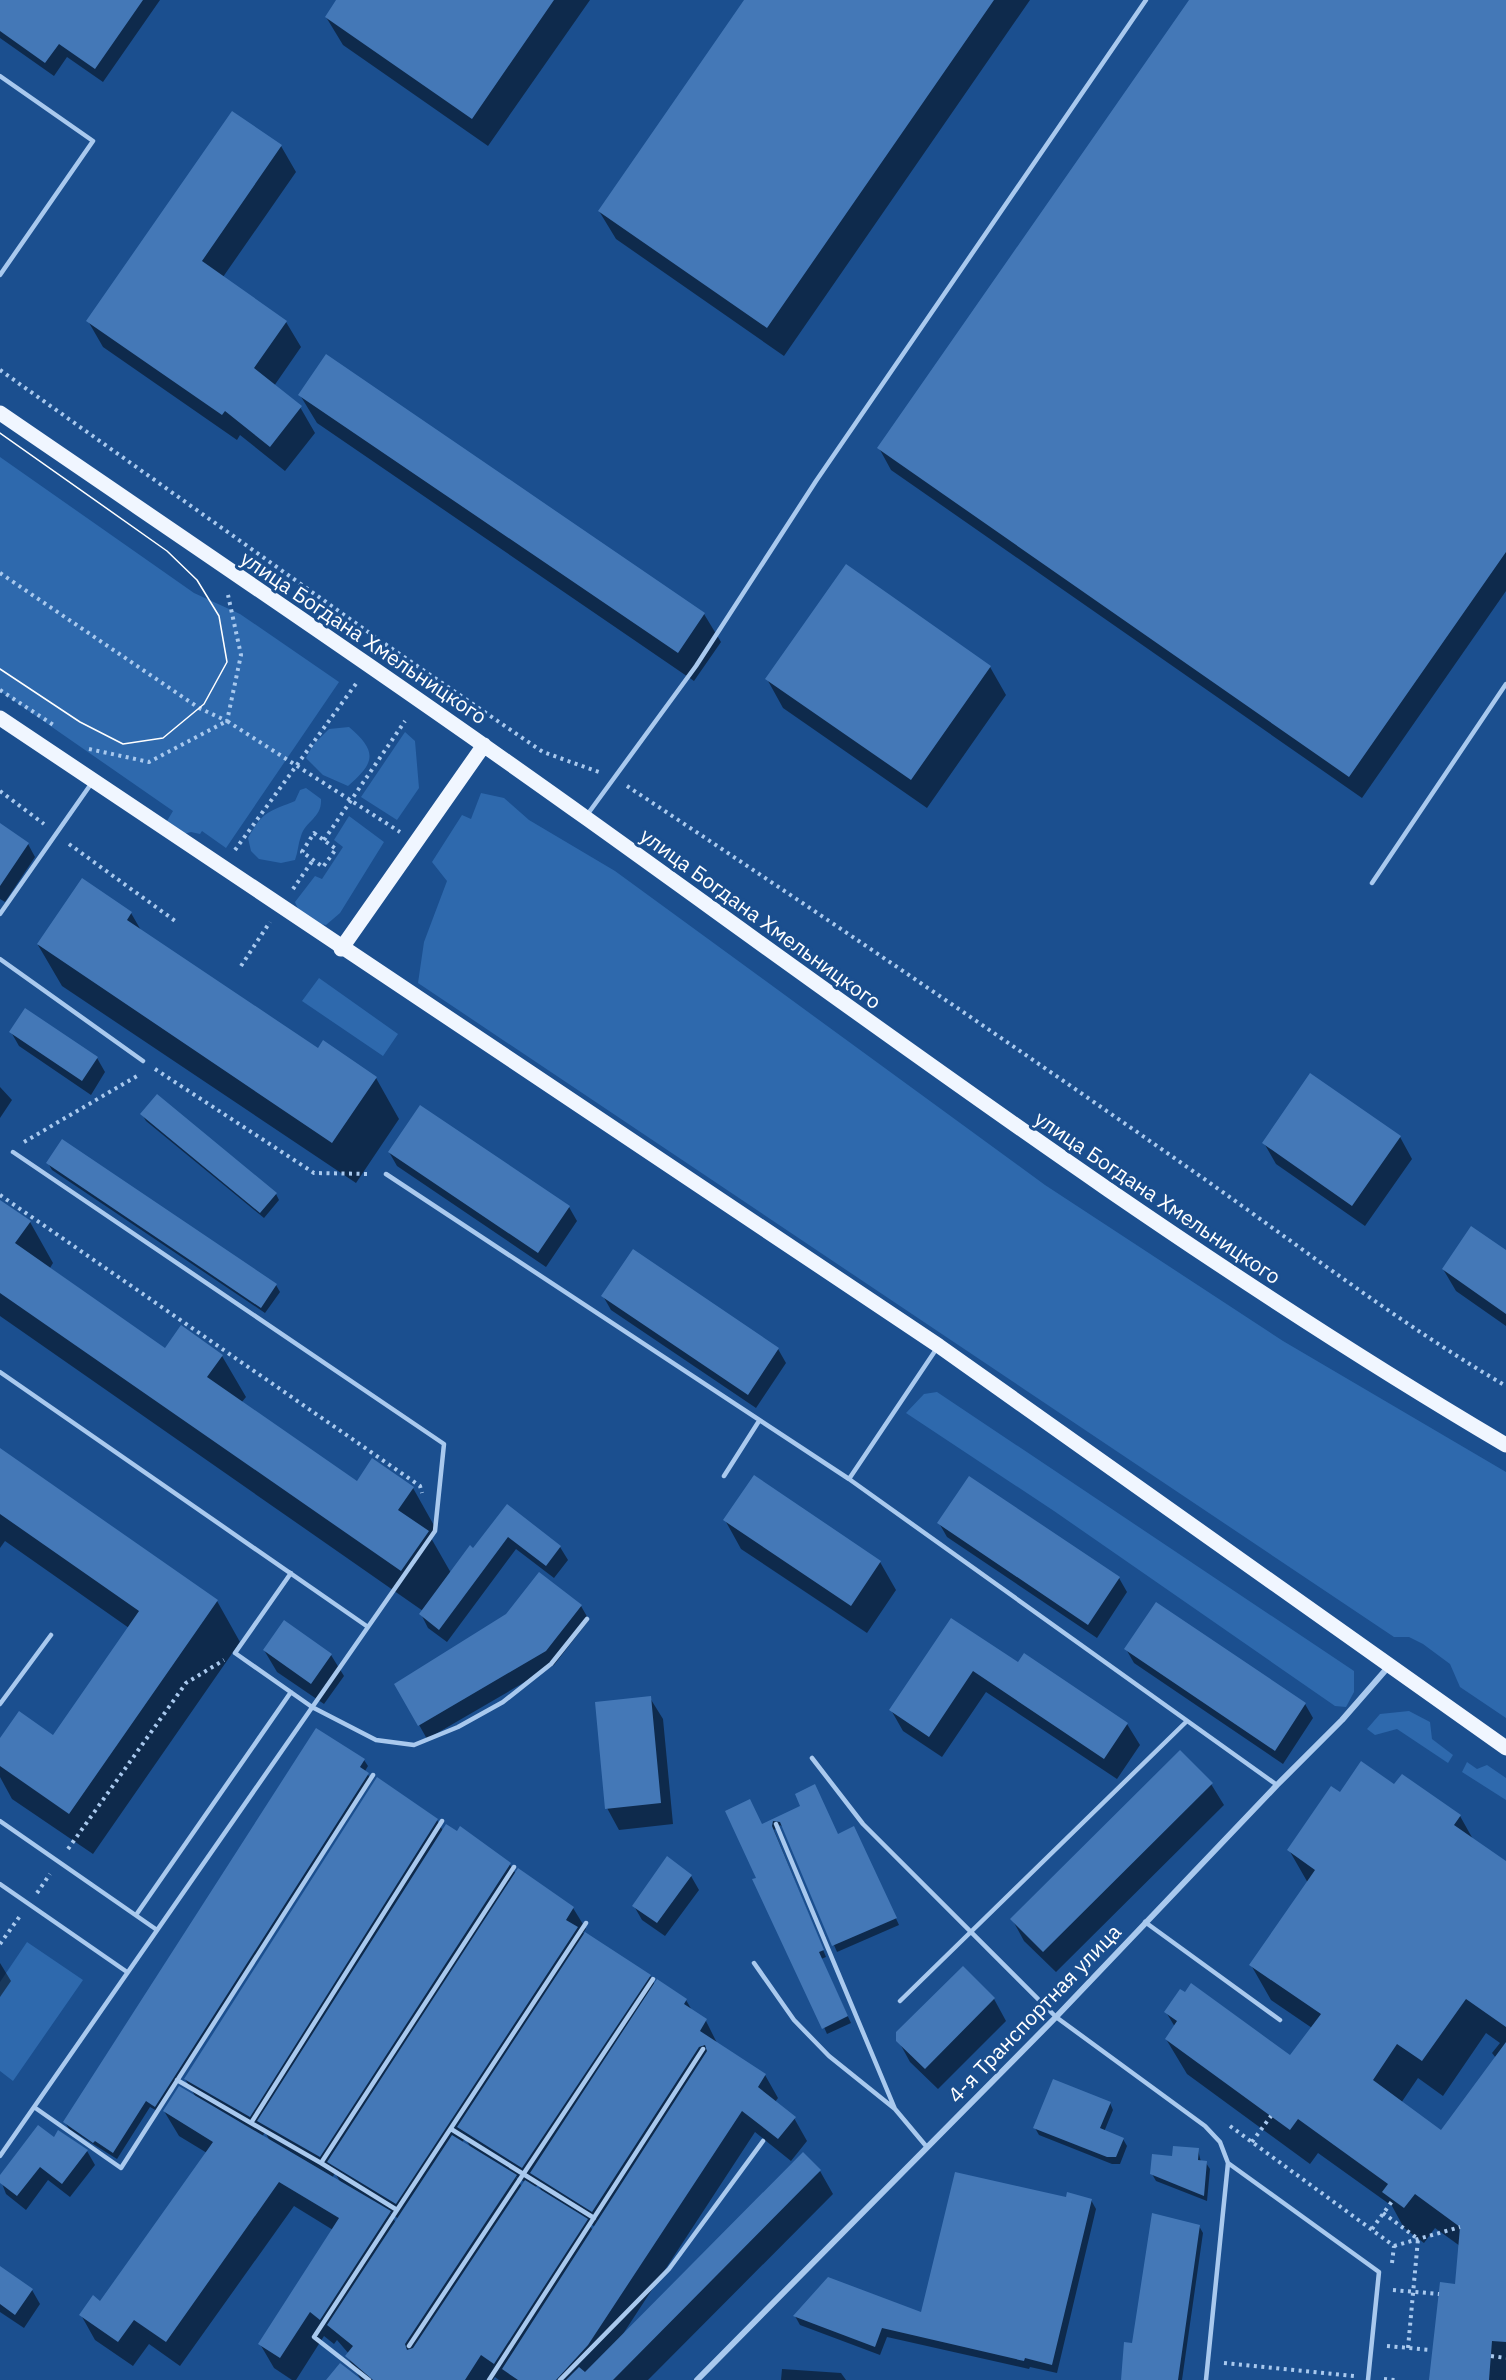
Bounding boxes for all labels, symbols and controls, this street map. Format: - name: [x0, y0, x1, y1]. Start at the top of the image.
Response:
- street label: улица Богдана Хмельницкого: [235, 544, 493, 730]
- street label: улица Богдана Хмельницкого: [635, 821, 887, 1015]
- street label: улица Богдана Хмельницкого: [1029, 1104, 1287, 1290]
- street label: 4-я Транспортная улица: [941, 1918, 1127, 2108]

